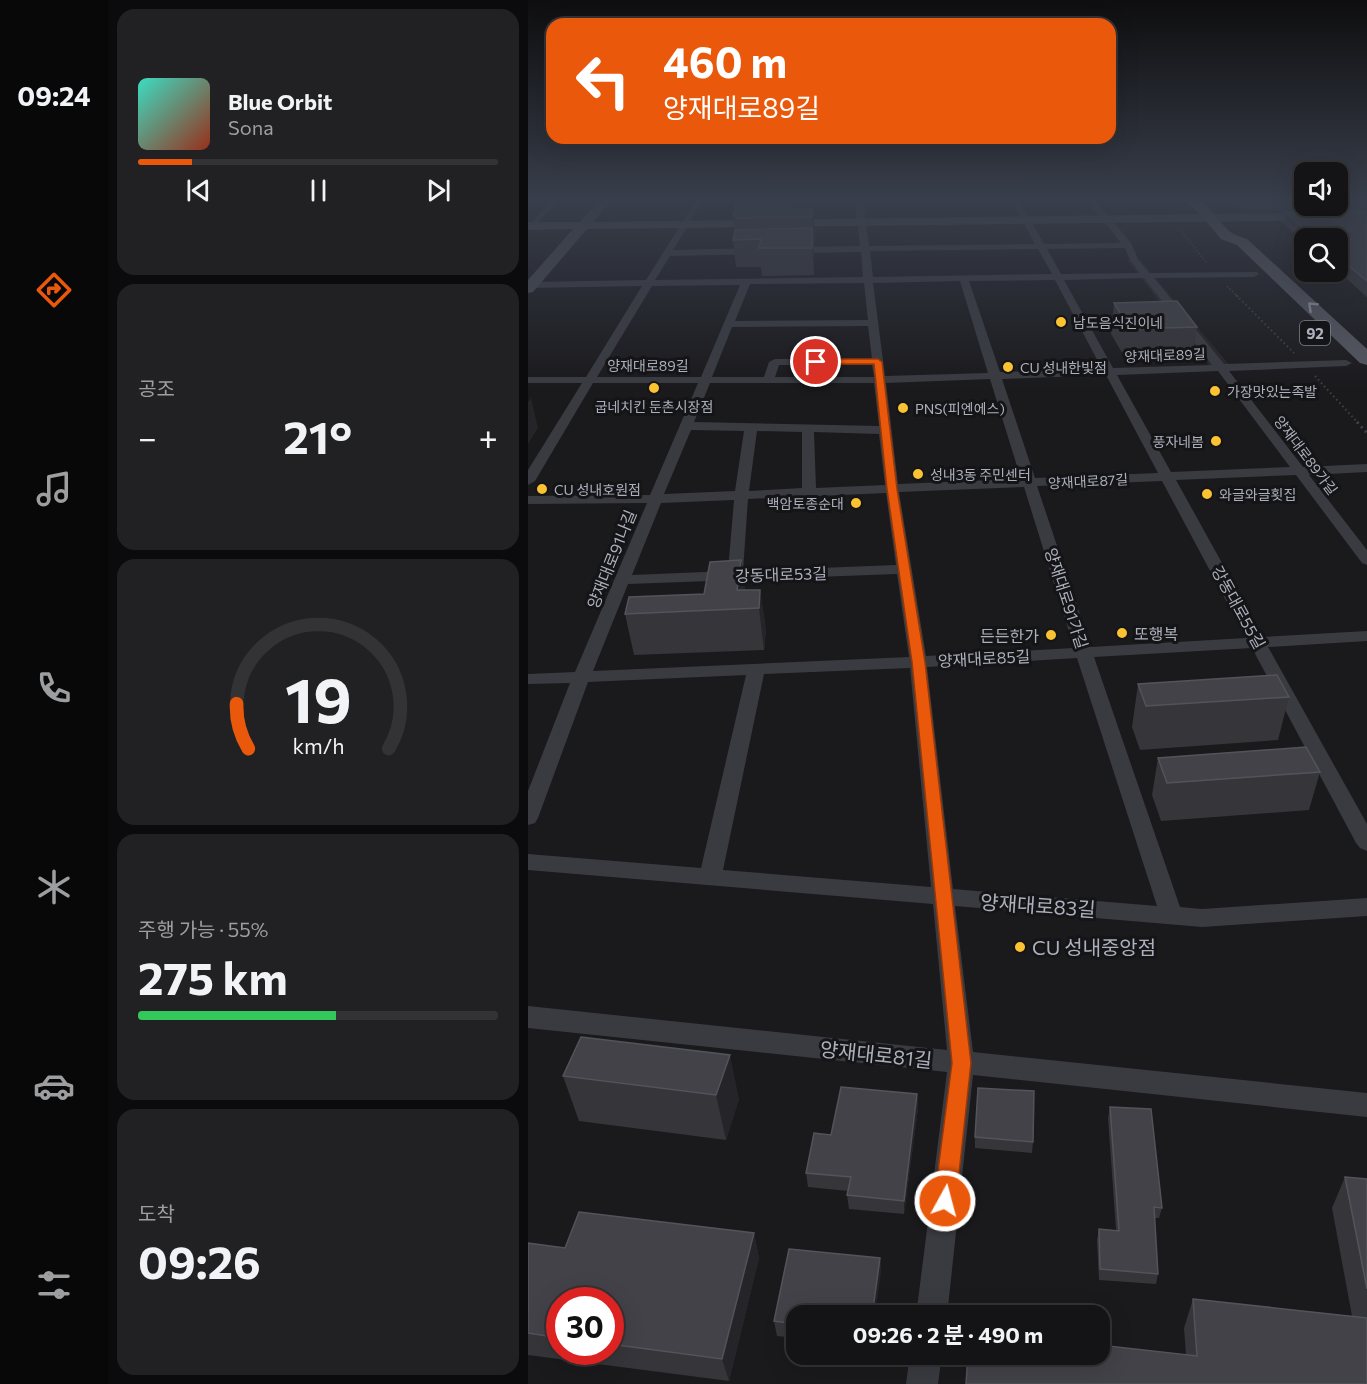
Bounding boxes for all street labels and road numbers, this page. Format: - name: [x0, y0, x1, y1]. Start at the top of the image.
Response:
- road number: 92: [1300, 321, 1330, 345]
- street label: 양재대로89길: [1124, 345, 1206, 365]
- street label: 양재대로89길: [607, 357, 689, 374]
- street label: 양재대로89가길: [1271, 412, 1341, 498]
- street label: 양재대로87길: [1047, 470, 1129, 492]
- street label: 양재대로91나길: [583, 507, 639, 611]
- street label: 양재대로91가길: [1042, 545, 1092, 651]
- street label: 강동대로55길: [1208, 562, 1270, 652]
- street label: 강동대로53길: [735, 563, 827, 585]
- street label: 양재대로85길: [937, 646, 1031, 670]
- street label: 양재대로83길: [980, 889, 1096, 921]
- street label: 양재대로81길: [819, 1036, 933, 1072]

